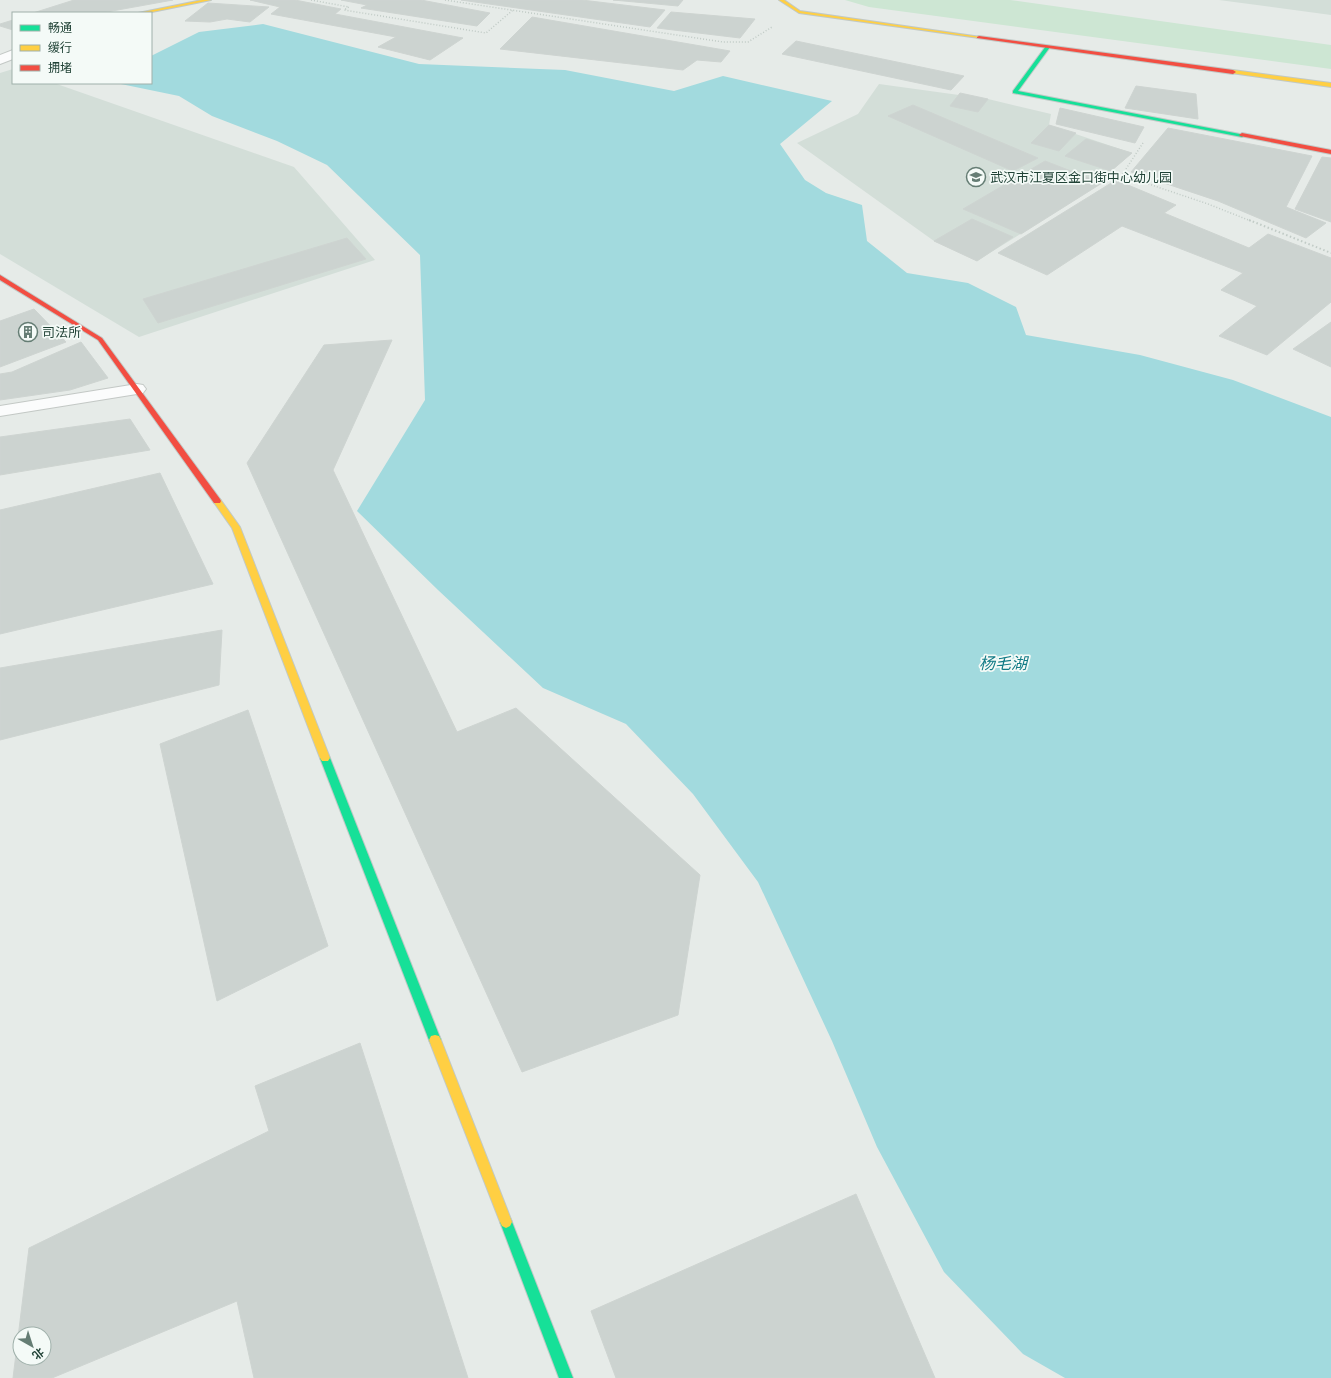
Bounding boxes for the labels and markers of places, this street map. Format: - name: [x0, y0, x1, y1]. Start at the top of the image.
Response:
- school or university icon: 武汉市江夏区金口街中心幼儿园: [965, 166, 987, 188]
- place label: 武汉市江夏区金口街中心幼儿园: [990, 167, 1172, 187]
- building icon: 司法所: [17, 321, 39, 343]
- place label: 司法所: [42, 322, 81, 342]

